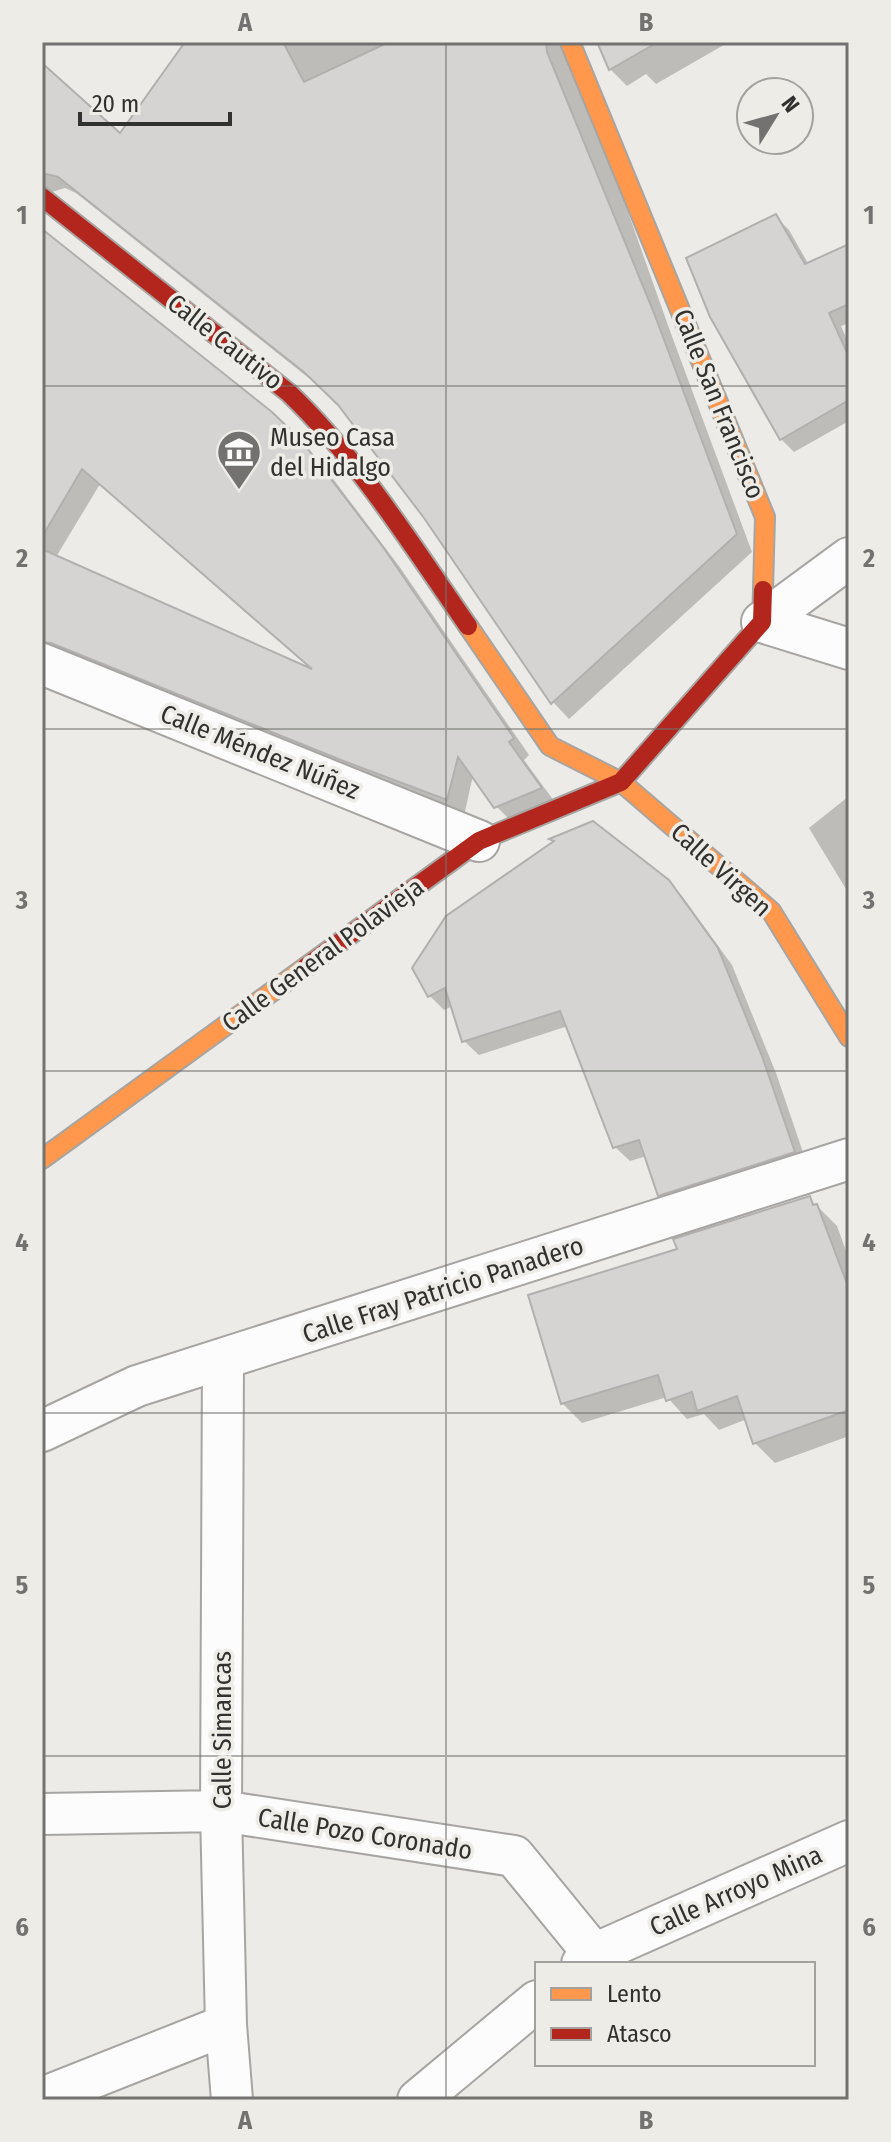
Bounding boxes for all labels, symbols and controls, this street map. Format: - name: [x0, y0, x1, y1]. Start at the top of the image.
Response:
- text: A: [237, 7, 253, 38]
- text: B: [639, 7, 654, 38]
- scale bar: [80, 76, 230, 126]
- north arrow: [735, 76, 815, 156]
- text: 20 m: [92, 90, 139, 118]
- text: N: [776, 91, 805, 118]
- text: 1: [17, 200, 28, 231]
- text: 1: [864, 200, 875, 231]
- street label: Calle Cautivo: [161, 287, 289, 397]
- street label: Calle San Francisco: [667, 305, 771, 503]
- place label: Museo Casa del Hidalgo: [270, 422, 395, 483]
- museum icon: Museo Casa del Hidalgo: [215, 428, 263, 491]
- text: 2: [15, 543, 28, 574]
- text: 2: [862, 543, 875, 574]
- street label: Calle Méndez Núñez: [156, 698, 364, 806]
- street label: Calle Virgen: [664, 817, 778, 923]
- street label: Calle General Polavieja: [216, 871, 430, 1039]
- text: 3: [15, 885, 28, 916]
- text: 3: [862, 885, 875, 916]
- text: 4: [15, 1227, 29, 1258]
- text: 4: [862, 1227, 876, 1258]
- street label: Calle Fray Patricio Panadero: [299, 1230, 587, 1350]
- text: 5: [16, 1570, 29, 1601]
- text: 5: [863, 1570, 876, 1601]
- street label: Calle Simancas: [207, 1651, 238, 1809]
- street label: Calle Pozo Coronado: [256, 1802, 474, 1866]
- street label: Calle Arroyo Mina: [645, 1839, 827, 1943]
- text: 6: [15, 1912, 29, 1943]
- text: 6: [862, 1912, 876, 1943]
- legend: [535, 1962, 815, 2066]
- text: Lento: [607, 1980, 662, 2008]
- text: Atasco: [607, 2020, 672, 2048]
- text: A: [237, 2105, 253, 2136]
- text: B: [639, 2105, 654, 2136]

